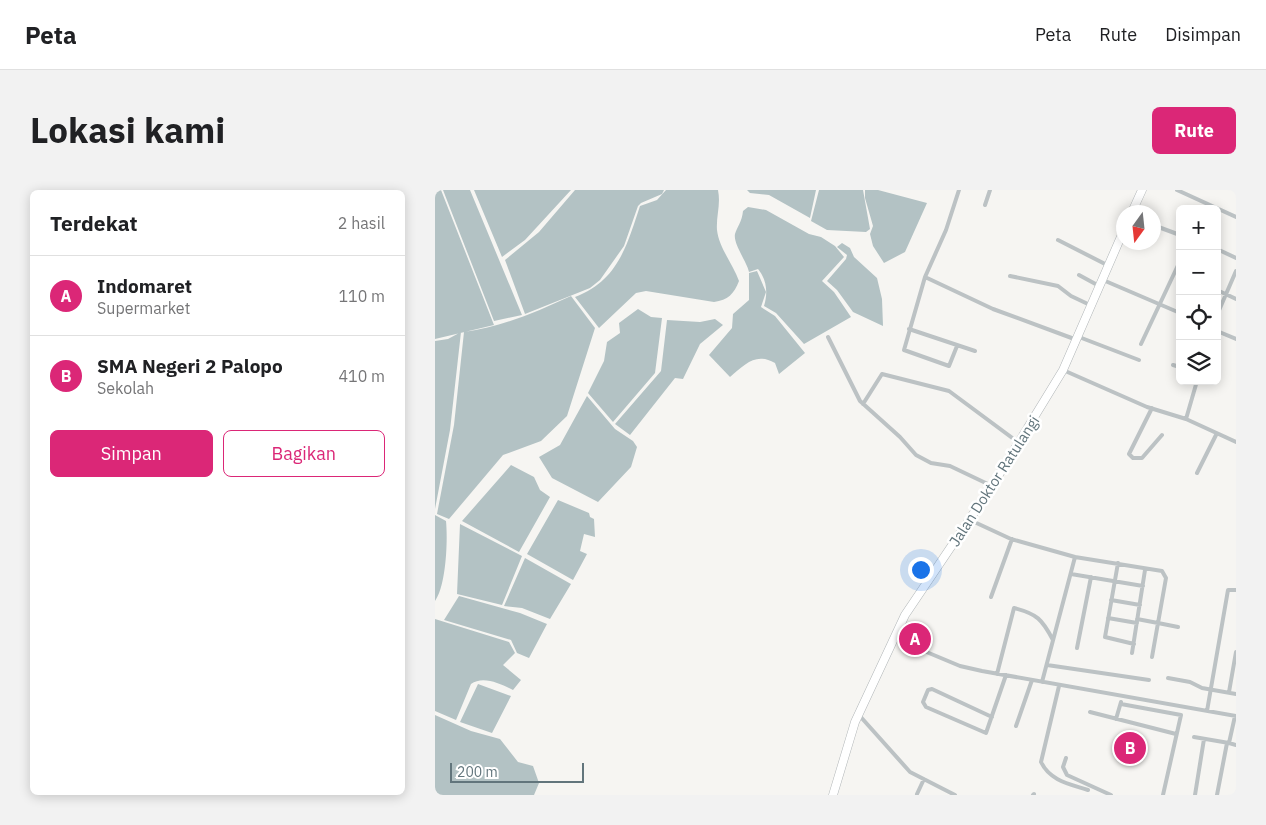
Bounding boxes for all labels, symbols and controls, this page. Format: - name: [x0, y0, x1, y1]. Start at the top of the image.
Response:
- text: Peta: [25, 19, 77, 51]
- text: Peta: [1035, 23, 1071, 46]
- text: Rute: [1099, 23, 1137, 46]
- text: Disimpan: [1165, 23, 1241, 46]
- text: Lokasi kami: [30, 107, 225, 153]
- button: Rute: [1152, 107, 1236, 154]
- north arrow: [1116, 205, 1161, 250]
- map controls: [1176, 205, 1221, 385]
- button: +: [1176, 205, 1221, 250]
- text: Terdekat: [50, 209, 138, 237]
- text: 2 hasil: [338, 213, 385, 233]
- button: −: [1176, 250, 1221, 295]
- text: Indomaret: [97, 274, 192, 298]
- text: A: [61, 286, 71, 306]
- text: 110 m: [338, 286, 385, 306]
- button: locate: [1176, 295, 1221, 340]
- text: Supermarket: [97, 298, 190, 318]
- button: layers: [1176, 340, 1221, 385]
- text: SMA Negeri 2 Palopo: [97, 354, 283, 378]
- text: B: [61, 366, 71, 386]
- text: 410 m: [338, 366, 385, 386]
- text: Sekolah: [97, 378, 154, 398]
- street label: Jalan Doktor Ratulangi: [945, 412, 1043, 550]
- button: Simpan: [50, 430, 213, 477]
- button: Bagikan: [223, 430, 385, 477]
- your location: [908, 557, 934, 583]
- pin: A: [899, 620, 931, 658]
- pin: B: [1114, 729, 1146, 767]
- scale bar: [450, 760, 584, 783]
- text: 200 m: [457, 763, 498, 781]

